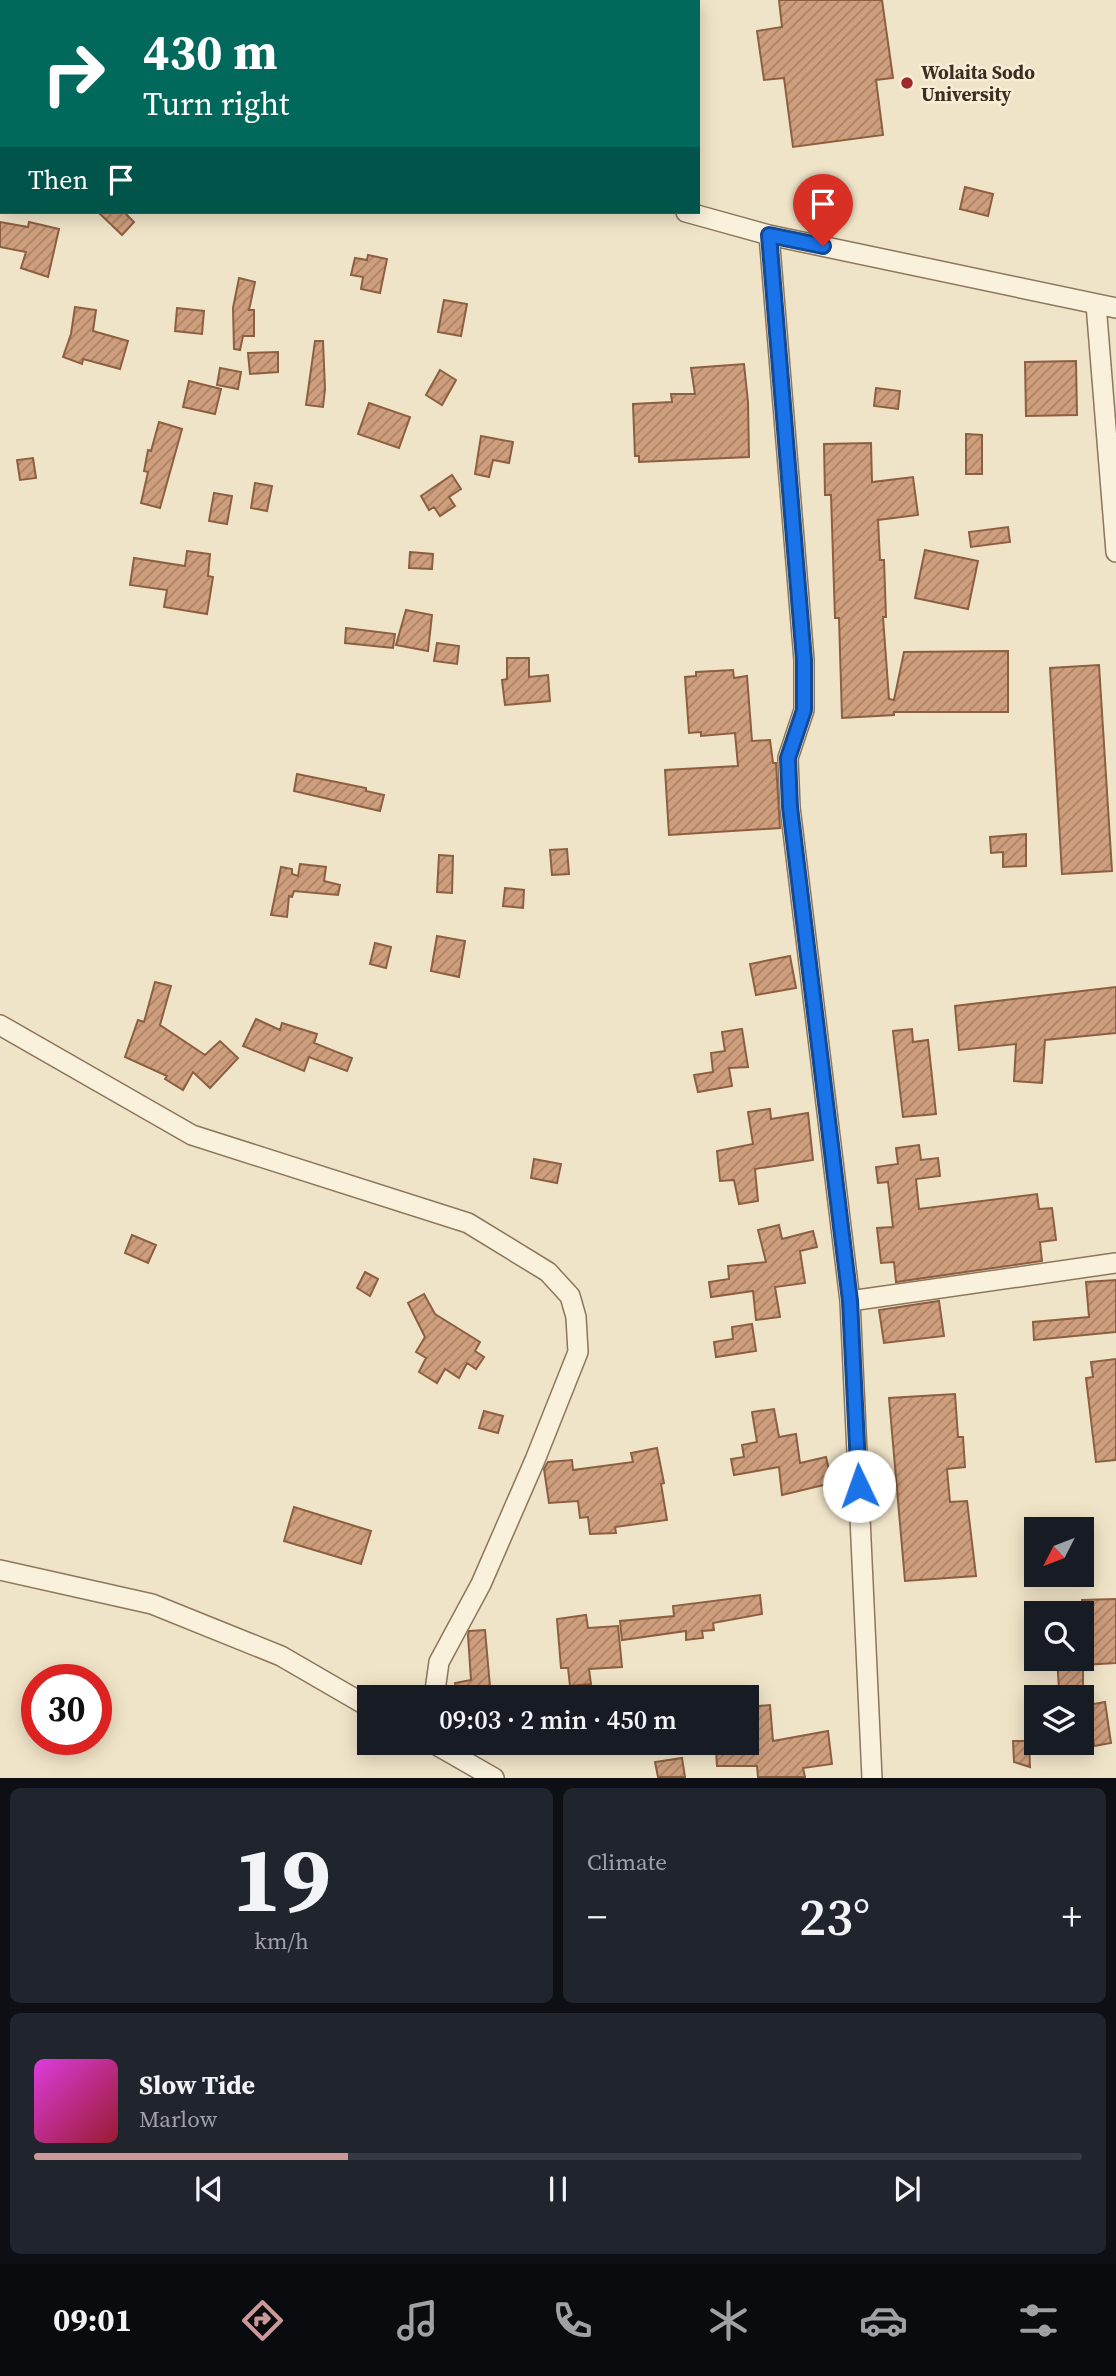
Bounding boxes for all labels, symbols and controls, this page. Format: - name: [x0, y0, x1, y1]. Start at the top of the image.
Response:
- text: 430 m: [143, 18, 278, 85]
- icon: right: [28, 28, 119, 119]
- place label: Wolaita Sodo University: [921, 59, 1035, 107]
- marker: Wolaita Sodo University: [899, 75, 915, 91]
- text: Turn right: [143, 82, 289, 126]
- icon: arrive: [102, 161, 140, 199]
- text: Then: [28, 162, 88, 198]
- pin: [793, 174, 853, 246]
- icon: arrive: [804, 185, 842, 223]
- position arrow: [822, 1449, 896, 1523]
- north arrow: [1024, 1517, 1094, 1587]
- map controls: [1024, 1517, 1094, 1755]
- button: search: [1024, 1601, 1094, 1671]
- speed limit sign: 30: [21, 1664, 112, 1755]
- button: layers: [1024, 1685, 1094, 1755]
- text: 09:03 · 2 min · 450 m: [439, 1702, 677, 1738]
- text: 19: [232, 1817, 331, 1941]
- text: Climate: [587, 1846, 667, 1878]
- text: 23°: [799, 1881, 870, 1952]
- text: −: [587, 1891, 607, 1943]
- text: +: [1062, 1891, 1082, 1943]
- text: km/h: [254, 1925, 309, 1957]
- text: Slow Tide: [139, 2067, 255, 2103]
- text: Marlow: [139, 2103, 217, 2135]
- icon: previous: [190, 2170, 228, 2208]
- icon: pause: [539, 2170, 577, 2208]
- icon: next: [888, 2170, 926, 2208]
- icon: directions: [238, 2296, 287, 2345]
- icon: music: [393, 2296, 442, 2345]
- icon: phone: [548, 2296, 597, 2345]
- icon: climate: [704, 2296, 753, 2345]
- icon: car: [859, 2296, 908, 2345]
- icon: filters: [1014, 2296, 1063, 2345]
- text: 09:01: [53, 2298, 132, 2342]

